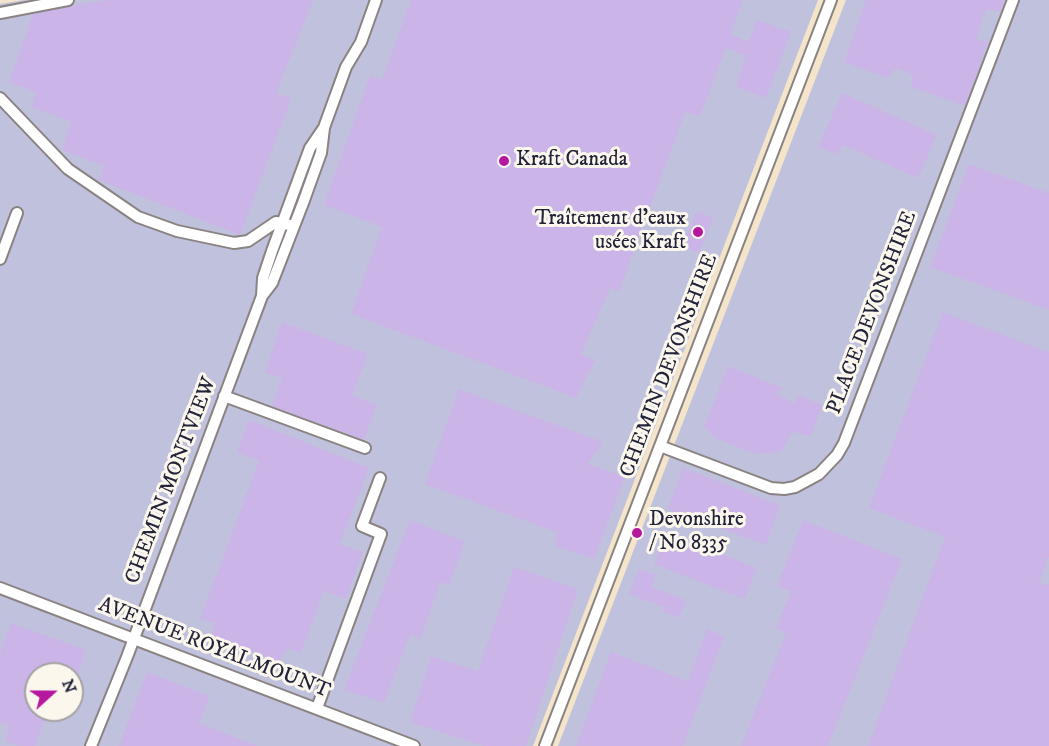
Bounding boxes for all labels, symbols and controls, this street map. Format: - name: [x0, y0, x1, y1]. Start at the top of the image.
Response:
- place label: Kraft Canada: [516, 148, 628, 174]
- marker: Kraft Canada: [497, 154, 511, 168]
- place label: Traîtement d'eaux usées Kraft: [535, 207, 686, 257]
- street label: PLACE DEVONSHIRE: [823, 208, 923, 418]
- marker: Traîtement d'eaux usées Kraft: [691, 225, 705, 239]
- street label: CHEMIN DEVONSHIRE: [616, 251, 724, 481]
- street label: CHEMIN MONTVIEW: [121, 374, 223, 588]
- place label: Devonshire / No 8335: [649, 508, 744, 558]
- marker: Devonshire / No 8335: [630, 526, 644, 540]
- street label: AVENUE ROYALMOUNT: [95, 593, 333, 705]
- north arrow: [24, 662, 84, 722]
- text: N: [57, 677, 81, 696]

